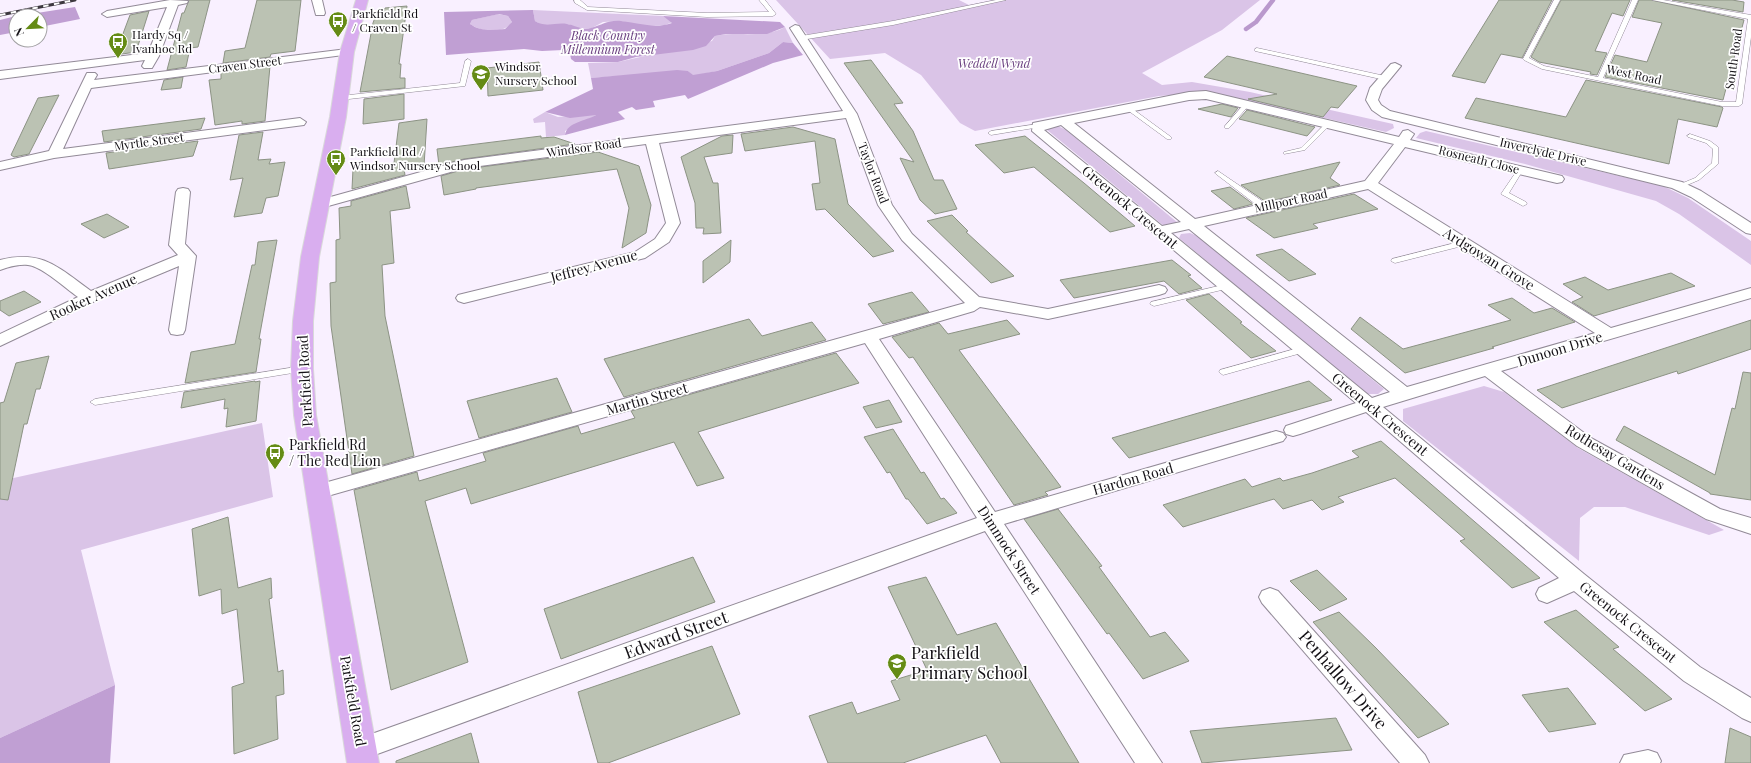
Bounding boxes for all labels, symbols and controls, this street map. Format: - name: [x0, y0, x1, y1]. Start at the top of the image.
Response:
- place label: Parkfield Rd / Craven St: [352, 5, 418, 35]
- north arrow: [8, 8, 48, 48]
- bus stop icon: Parkfield Rd / Craven St: [327, 10, 349, 38]
- text: N: [10, 26, 27, 39]
- place label: Hardy Sq / Ivanhoe Rd: [132, 26, 192, 56]
- park label: Black Country Millennium Forest: [560, 27, 656, 57]
- street label: South Road: [1721, 27, 1745, 90]
- bus stop icon: Hardy Sq / Ivanhoe Rd: [107, 31, 129, 59]
- street label: Craven Street: [207, 51, 283, 76]
- park label: Weddell Wynd: [958, 55, 1031, 71]
- place label: Windsor Nursery School: [494, 58, 578, 88]
- street label: West Road: [1604, 60, 1663, 88]
- school or university icon: Windsor Nursery School: [470, 63, 492, 91]
- street label: Myrtle Street: [113, 128, 186, 154]
- street label: Inverclyde Drive: [1498, 133, 1588, 169]
- street label: Windsor Road: [544, 134, 622, 160]
- street label: Taylor Road: [855, 140, 893, 206]
- street label: Rosneath Close: [1437, 141, 1521, 177]
- place label: Parkfield Rd / Windsor Nursery School: [349, 143, 481, 173]
- bus stop icon: Parkfield Rd / Windsor Nursery School: [325, 148, 347, 176]
- street label: Greenock Crescent: [1078, 161, 1183, 253]
- street label: Millport Road: [1253, 184, 1329, 216]
- street label: Ardgowan Grove: [1439, 222, 1539, 294]
- street label: Jeffrey Avenue: [547, 245, 639, 287]
- street label: Rooker Avenue: [46, 269, 140, 324]
- street label: Dunoon Drive: [1515, 327, 1605, 370]
- street label: Parkfield Road: [293, 335, 316, 427]
- street label: Greenock Crescent: [1328, 368, 1433, 460]
- street label: Martin Street: [604, 378, 691, 419]
- street label: Rothesay Gardens: [1562, 419, 1669, 494]
- place label: Parkfield Rd / The Red Lion: [289, 435, 382, 470]
- bus stop icon: Parkfield Rd / The Red Lion: [264, 442, 286, 470]
- street label: Hardon Road: [1090, 458, 1175, 499]
- street label: Dimmock Street: [974, 502, 1046, 599]
- street label: Greenock Crescent: [1576, 576, 1682, 667]
- street label: Edward Street: [621, 605, 731, 663]
- street label: Penhallow Drive: [1295, 625, 1393, 733]
- place label: Parkfield Primary School: [911, 641, 1028, 683]
- school or university icon: Parkfield Primary School: [886, 652, 908, 680]
- street label: Parkfield Road: [336, 654, 371, 748]

